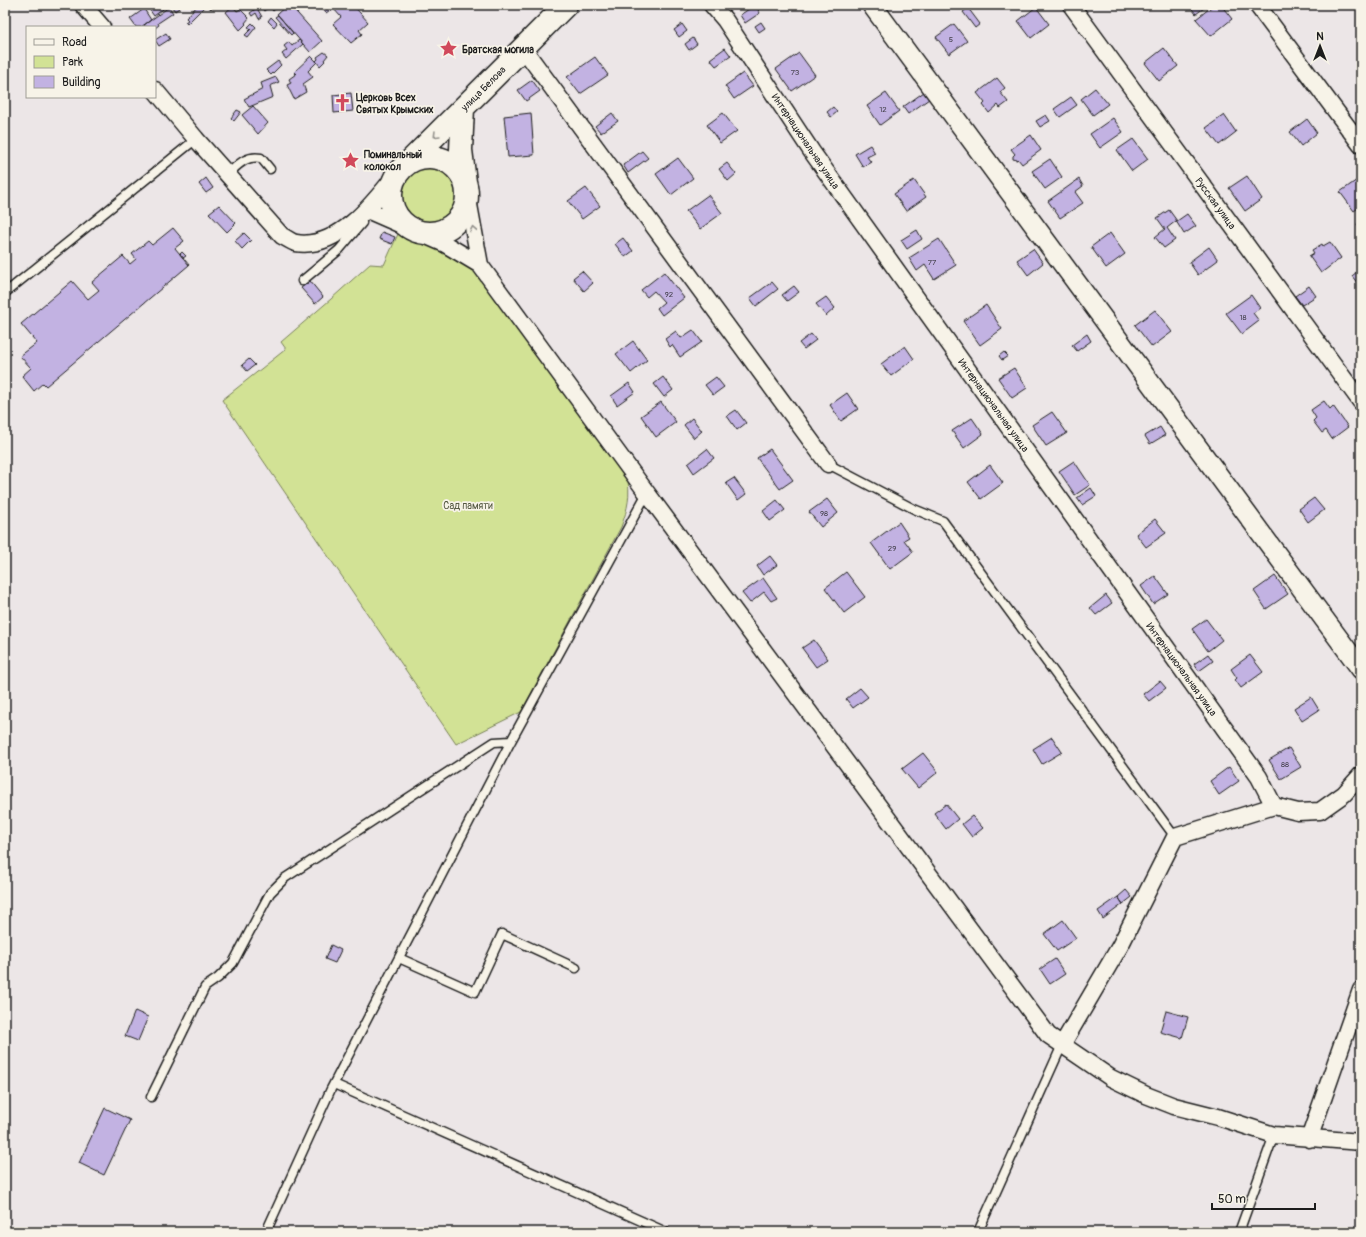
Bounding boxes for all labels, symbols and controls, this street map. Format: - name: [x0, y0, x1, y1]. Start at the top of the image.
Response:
- legend: [26, 26, 156, 98]
- north arrow: [1300, 26, 1340, 66]
- text: N: [1316, 30, 1324, 43]
- text: Road: [62, 35, 87, 50]
- house number: 5: [949, 35, 953, 44]
- place icon: Братская могила: [439, 39, 459, 59]
- place label: Братская могила: [462, 44, 534, 56]
- text: Park: [62, 55, 83, 70]
- street label: улица Белова: [458, 64, 509, 114]
- house number: 73: [791, 68, 800, 77]
- text: Building: [62, 75, 101, 90]
- place label: Церковь Всех Святых Крымских: [356, 92, 434, 116]
- street label: Интернациональная улица: [769, 92, 842, 192]
- church icon: Церковь Всех Святых Крымских: [333, 93, 353, 113]
- house number: 12: [879, 105, 887, 114]
- one-way arrow: [433, 130, 441, 138]
- place label: Поминальный колокол: [364, 149, 422, 173]
- place icon: Поминальный колокол: [341, 150, 361, 170]
- street label: Русская улица: [1192, 175, 1238, 232]
- one-way arrow: [470, 226, 478, 232]
- house number: 77: [928, 258, 937, 267]
- house number: 92: [665, 290, 674, 299]
- house number: 18: [1239, 313, 1247, 322]
- street label: Интернациональная улица: [955, 357, 1031, 455]
- park label: Сад памяти: [443, 500, 493, 512]
- house number: 98: [820, 509, 828, 518]
- house number: 29: [888, 544, 896, 553]
- street label: Интернациональная улица: [1143, 621, 1219, 719]
- house number: 88: [1281, 760, 1289, 769]
- scale bar: [1212, 1185, 1315, 1211]
- text: 50 m: [1218, 1192, 1246, 1207]

